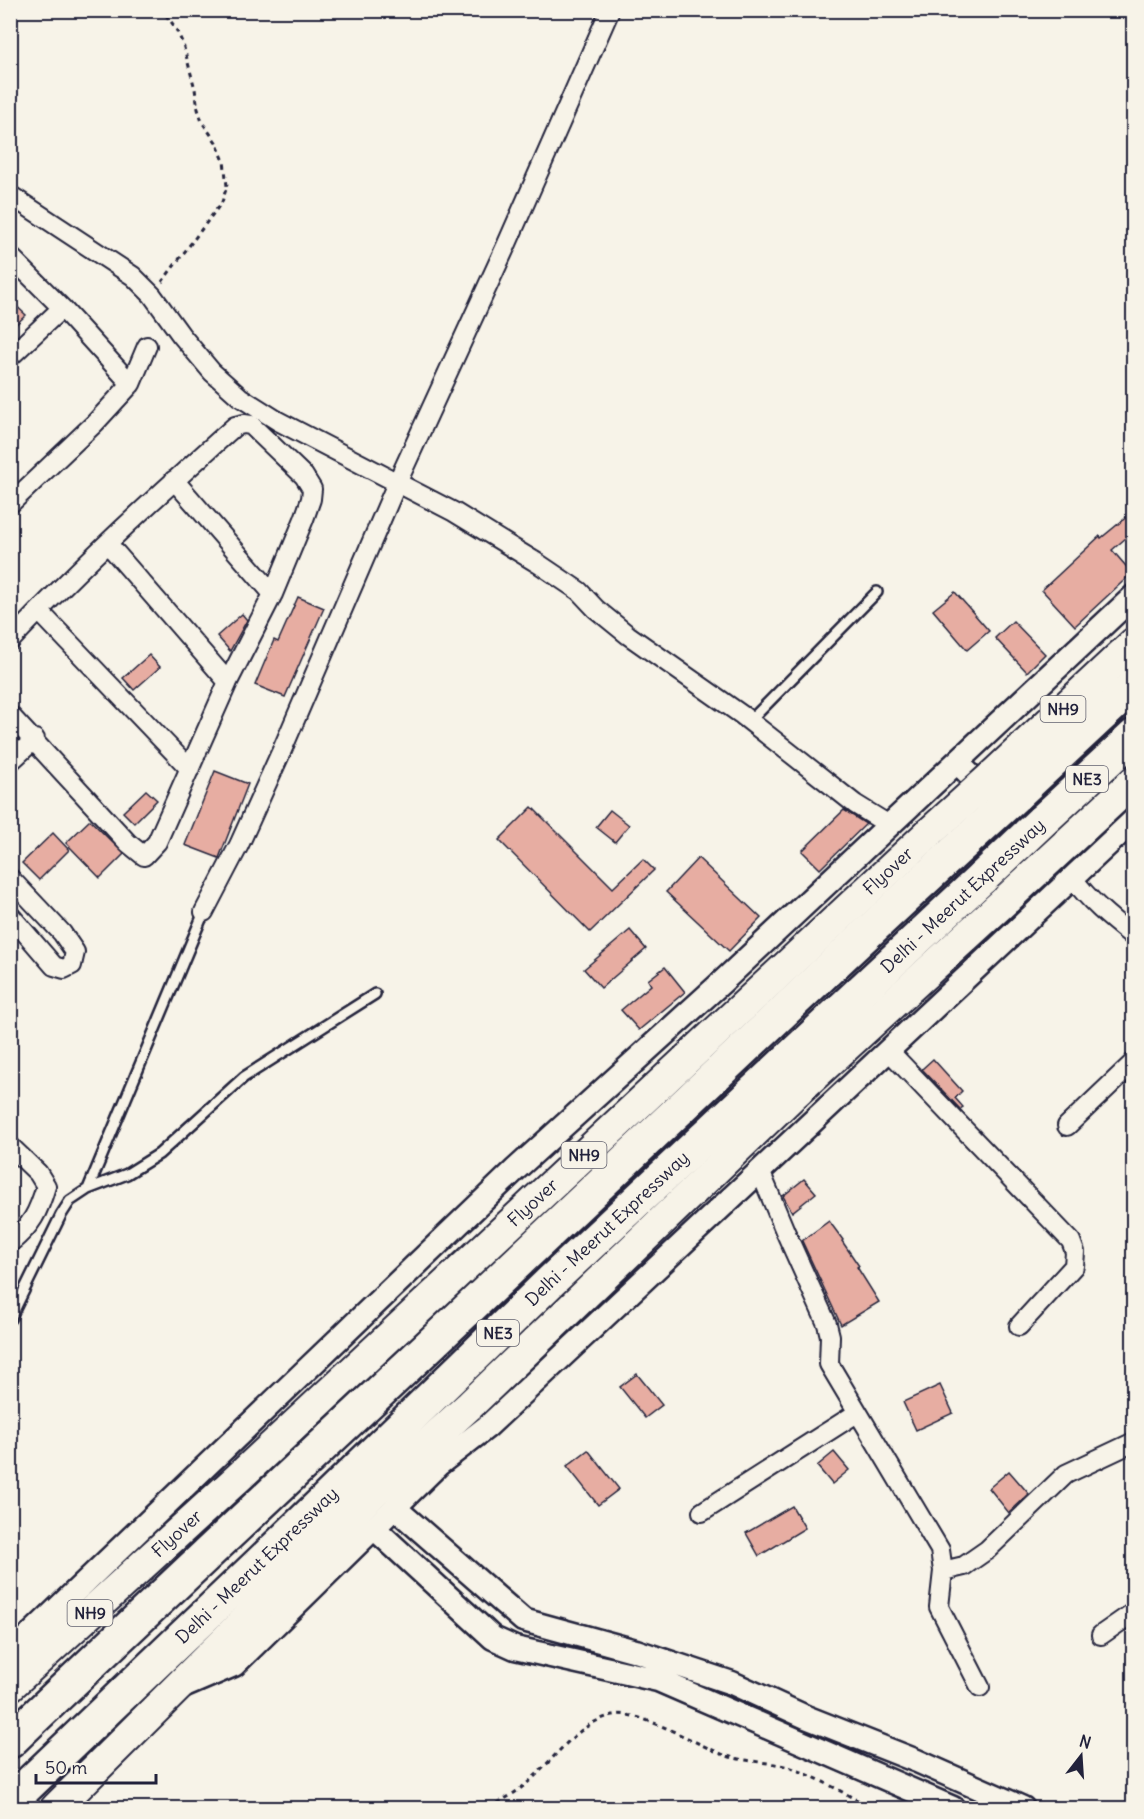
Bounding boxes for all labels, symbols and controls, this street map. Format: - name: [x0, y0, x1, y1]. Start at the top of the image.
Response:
- road number: NH9: [1040, 696, 1086, 722]
- road number: NE3: [1066, 766, 1108, 792]
- street label: Delhi - Meerut Expressway: [876, 813, 1050, 978]
- street label: Flyover: [858, 841, 918, 900]
- road number: NH9: [562, 1142, 606, 1168]
- street label: Delhi - Meerut Expressway: [520, 1146, 694, 1311]
- street label: Flyover: [503, 1173, 563, 1231]
- road number: NE3: [477, 1320, 519, 1346]
- street label: Delhi - Meerut Expressway: [171, 1482, 343, 1648]
- street label: Flyover: [147, 1504, 207, 1562]
- road number: NH9: [68, 1600, 112, 1626]
- north arrow: [1051, 1726, 1111, 1786]
- text: N: [1077, 1730, 1094, 1753]
- scale bar: [36, 1747, 156, 1785]
- text: 50 m: [45, 1756, 87, 1779]

